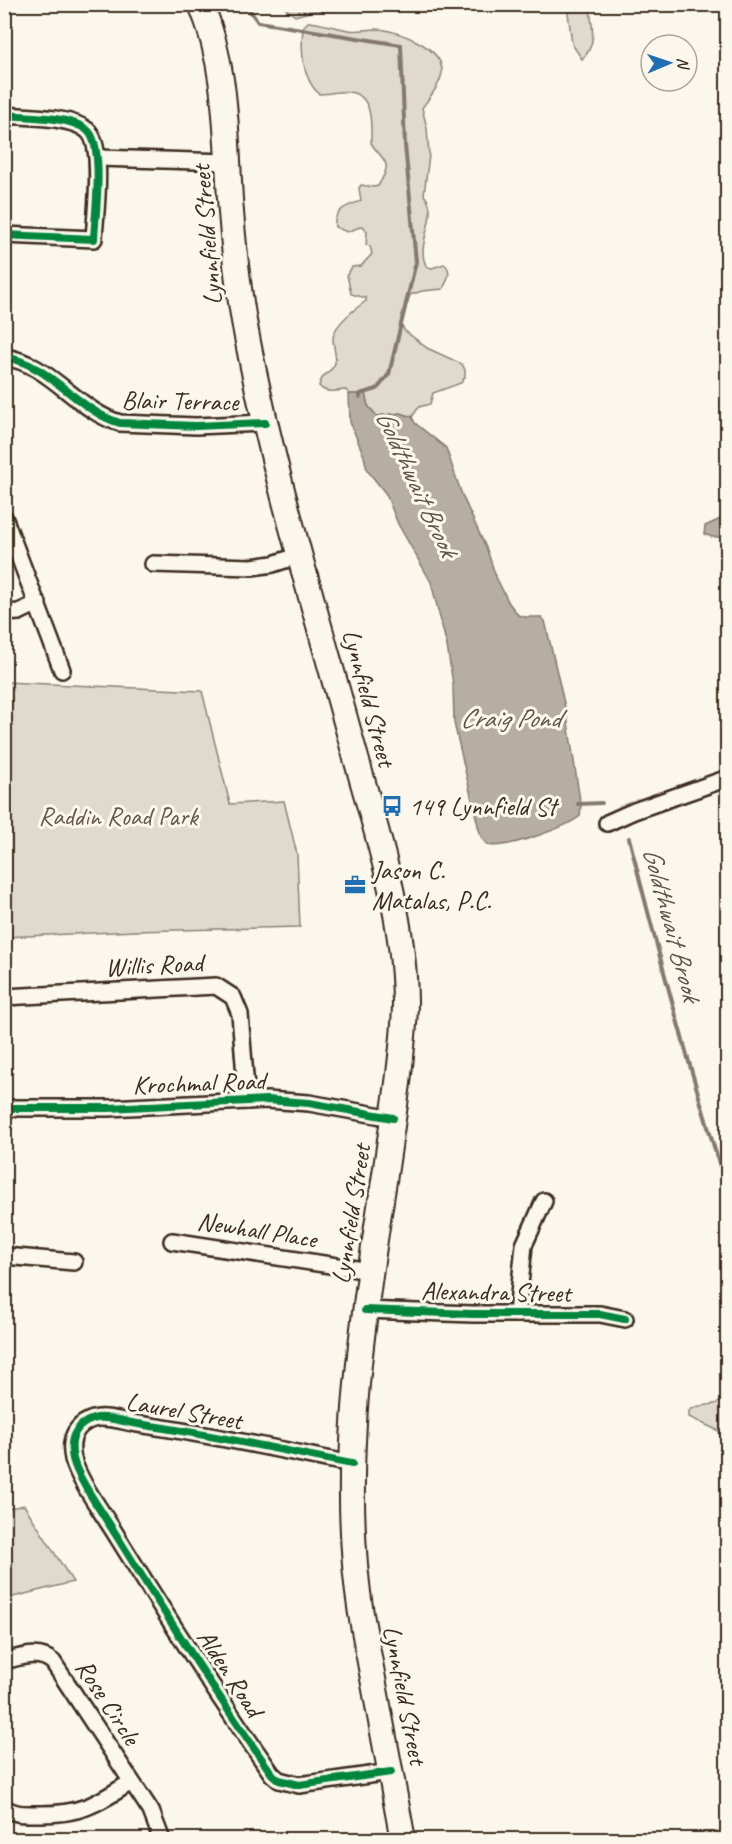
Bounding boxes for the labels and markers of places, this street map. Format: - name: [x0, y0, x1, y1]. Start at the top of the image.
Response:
- place label: 149 Lynnfield St: [409, 790, 559, 823]
- bus stop icon: 149 Lynnfield St: [380, 794, 404, 818]
- place label: Jason C. Matalas, P.C.: [370, 854, 492, 917]
- office icon: Jason C. Matalas, P.C.: [343, 873, 367, 897]

